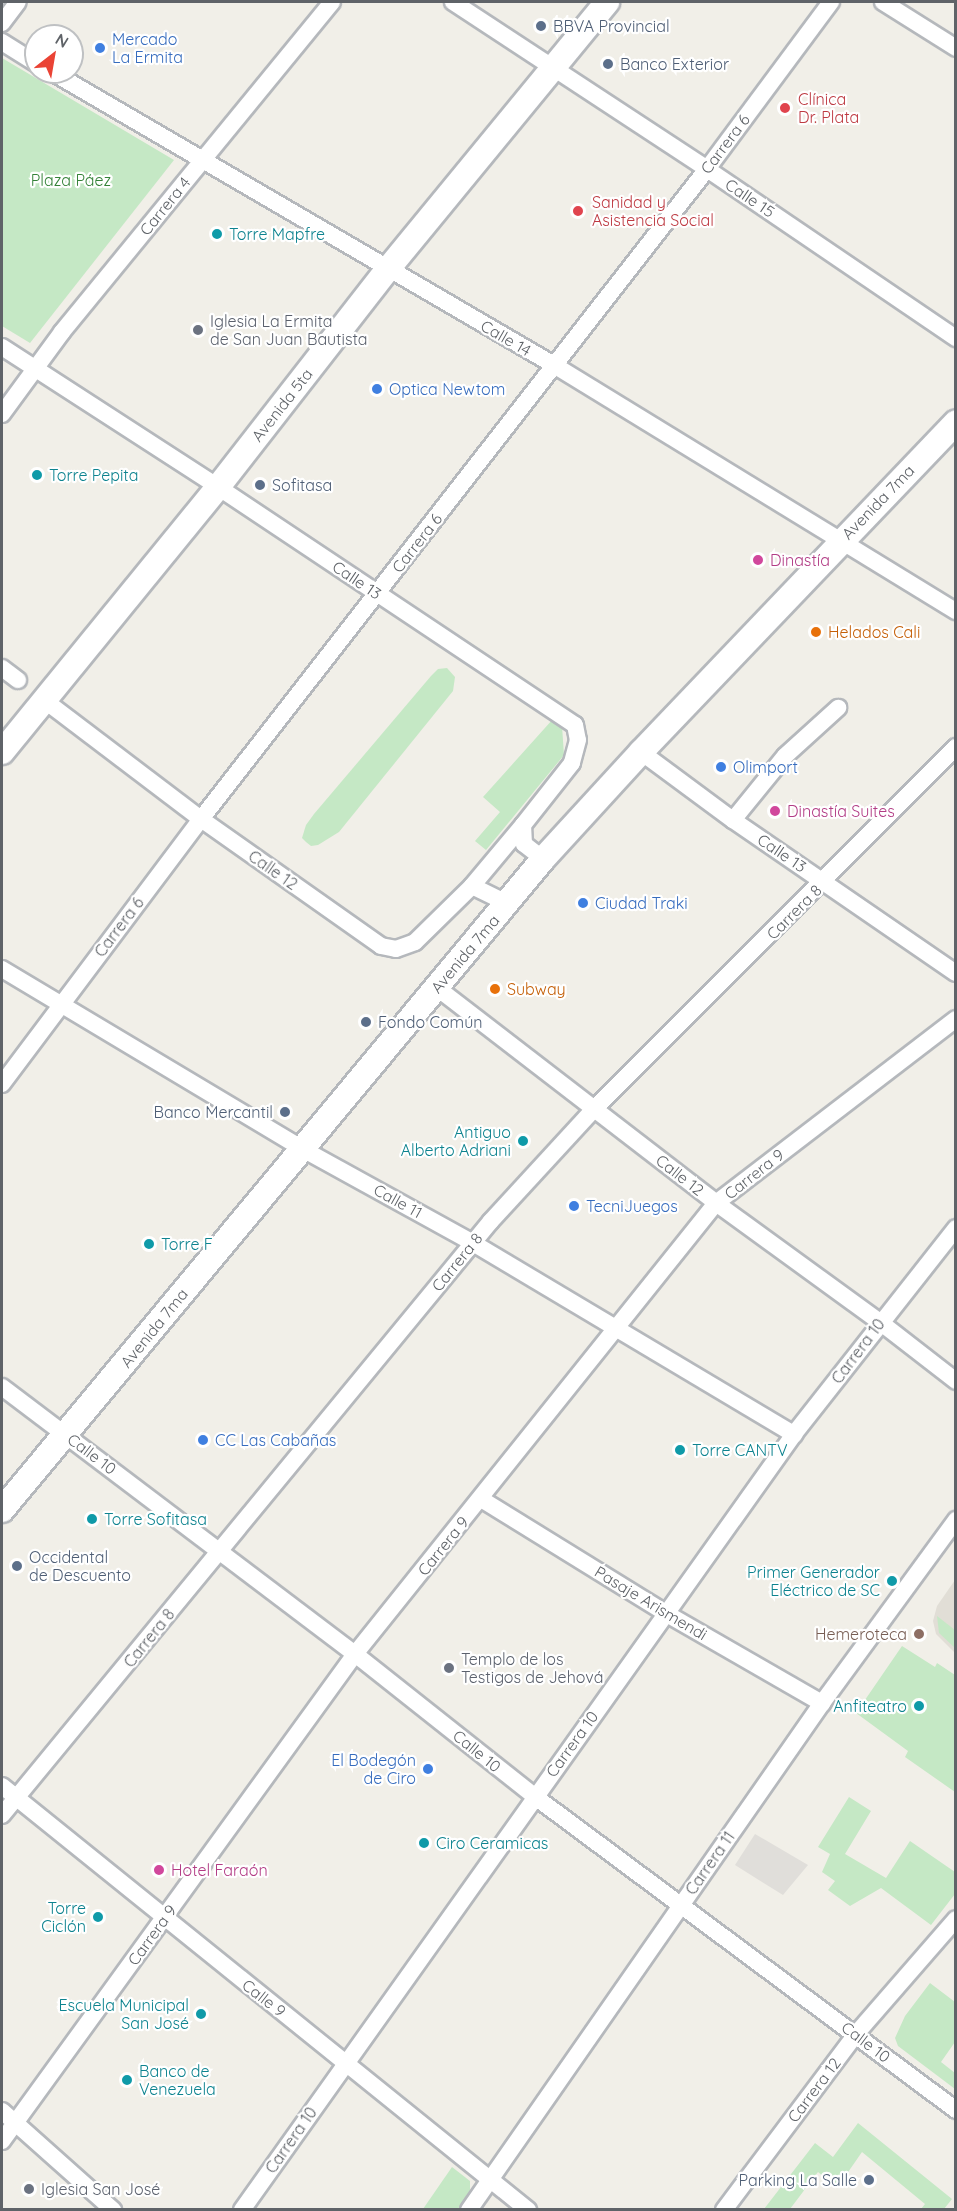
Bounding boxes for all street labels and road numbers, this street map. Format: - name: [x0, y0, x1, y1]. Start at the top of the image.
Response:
- street label: Carrera 6: [696, 110, 754, 178]
- street label: Carrera 4: [136, 173, 194, 239]
- street label: Calle 15: [722, 175, 778, 221]
- street label: Calle 14: [477, 316, 535, 360]
- street label: Avenida 5ta: [247, 365, 317, 445]
- street label: Avenida 7ma: [838, 461, 918, 543]
- street label: Carrera 6: [388, 510, 446, 576]
- street label: Calle 13: [329, 557, 385, 603]
- street label: Calle 13: [754, 830, 810, 876]
- street label: Calle 12: [245, 846, 301, 894]
- street label: Carrera 8: [763, 881, 825, 943]
- street label: Carrera 6: [90, 893, 148, 961]
- street label: Avenida 7ma: [427, 911, 503, 997]
- street label: Carrera 9: [720, 1145, 788, 1203]
- street label: Calle 12: [652, 1150, 708, 1200]
- street label: Calle 11: [370, 1180, 426, 1222]
- street label: Carrera 8: [428, 1229, 486, 1295]
- street label: Avenida 7ma: [116, 1285, 192, 1371]
- street label: Carrera 10: [827, 1315, 889, 1387]
- street label: Calle 10: [64, 1429, 120, 1479]
- street label: Carrera 9: [413, 1513, 473, 1579]
- street label: Pasaje Arismendi: [591, 1562, 711, 1644]
- street label: Carrera 8: [120, 1605, 178, 1671]
- street label: Carrera 10: [542, 1707, 602, 1781]
- street label: Calle 10: [449, 1726, 505, 1776]
- street label: Carrera 11: [681, 1828, 739, 1898]
- street label: Carrera 9: [124, 1901, 180, 1969]
- street label: Calle 9: [239, 1975, 289, 2021]
- street label: Calle 10: [838, 2017, 894, 2067]
- street label: Carrera 12: [783, 2054, 845, 2126]
- street label: Carrera 10: [261, 2103, 321, 2177]

